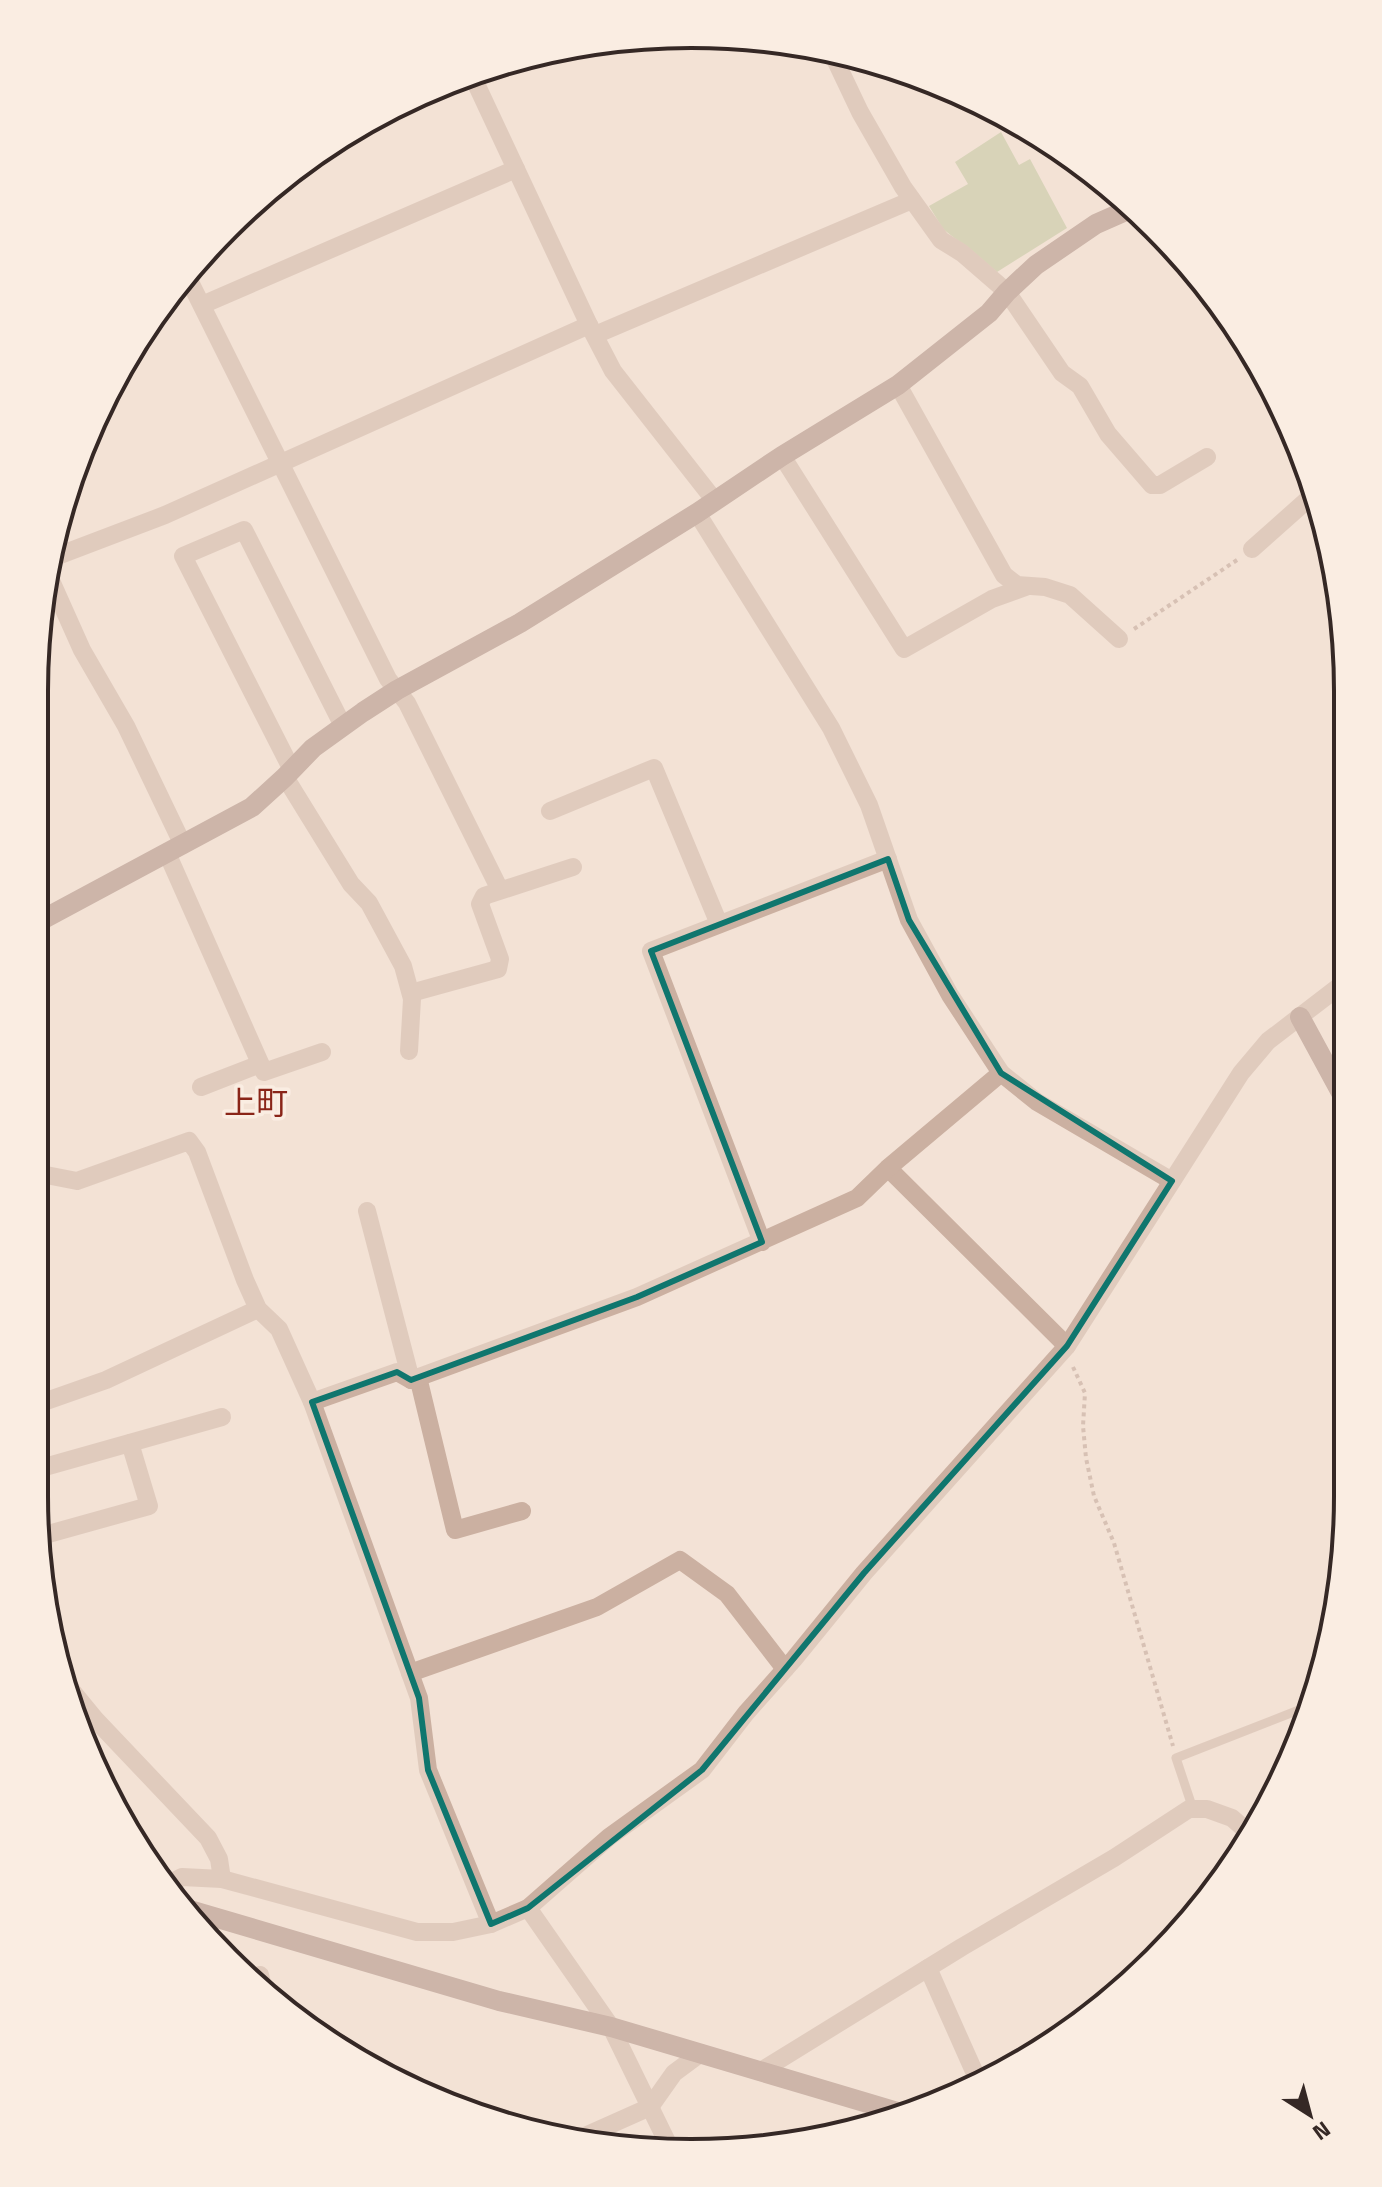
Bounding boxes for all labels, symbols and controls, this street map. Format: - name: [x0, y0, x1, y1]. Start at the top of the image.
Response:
- district label: 上町: [224, 1078, 288, 1126]
- north arrow: [1270, 2075, 1350, 2155]
- text: N: [1306, 2113, 1338, 2149]

